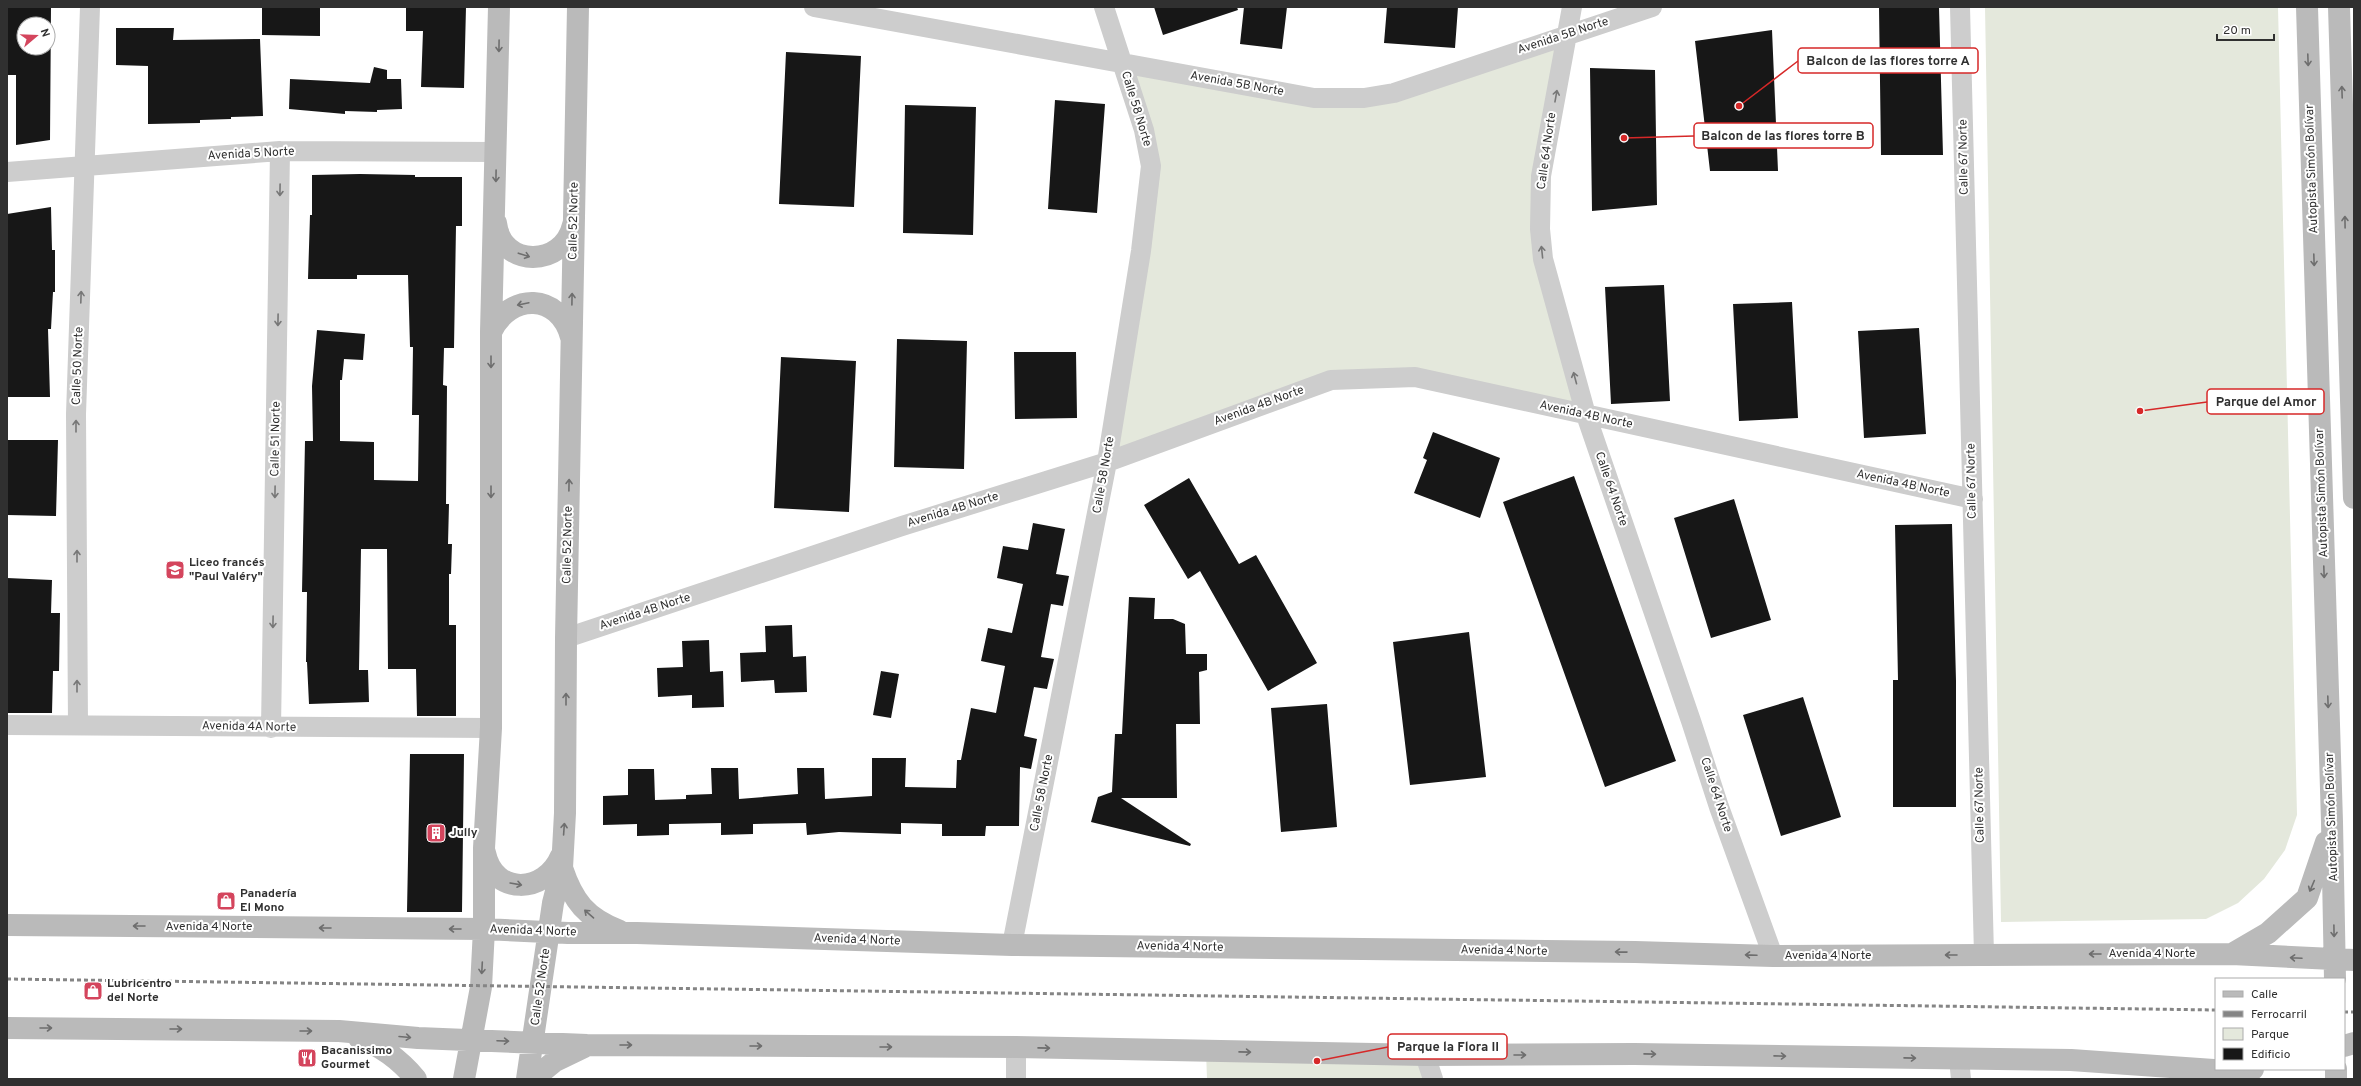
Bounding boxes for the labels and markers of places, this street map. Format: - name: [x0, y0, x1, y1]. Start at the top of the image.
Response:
- callout: Balcon de las flores torre A: [1798, 48, 1978, 73]
- callout: Balcon de las flores torre B: [1694, 123, 1873, 148]
- callout: Parque del Amor: [2207, 389, 2324, 414]
- place label: Liceo francés "Paul Valéry": [189, 555, 265, 585]
- school or university icon: Liceo francés "Paul Valéry": [164, 559, 186, 581]
- building icon: Jully: [425, 822, 447, 844]
- place label: Jully: [450, 825, 478, 841]
- place label: Panadería El Mono: [240, 886, 297, 916]
- shop icon: Panadería El Mono: [215, 890, 237, 912]
- place label: Lubricentro del Norte: [107, 976, 172, 1006]
- shop icon: Lubricentro del Norte: [82, 980, 104, 1002]
- callout: Parque la Flora II: [1388, 1034, 1507, 1059]
- place label: Bacanissimo Gourmet: [321, 1043, 393, 1073]
- restaurant icon: Bacanissimo Gourmet: [296, 1047, 318, 1069]

